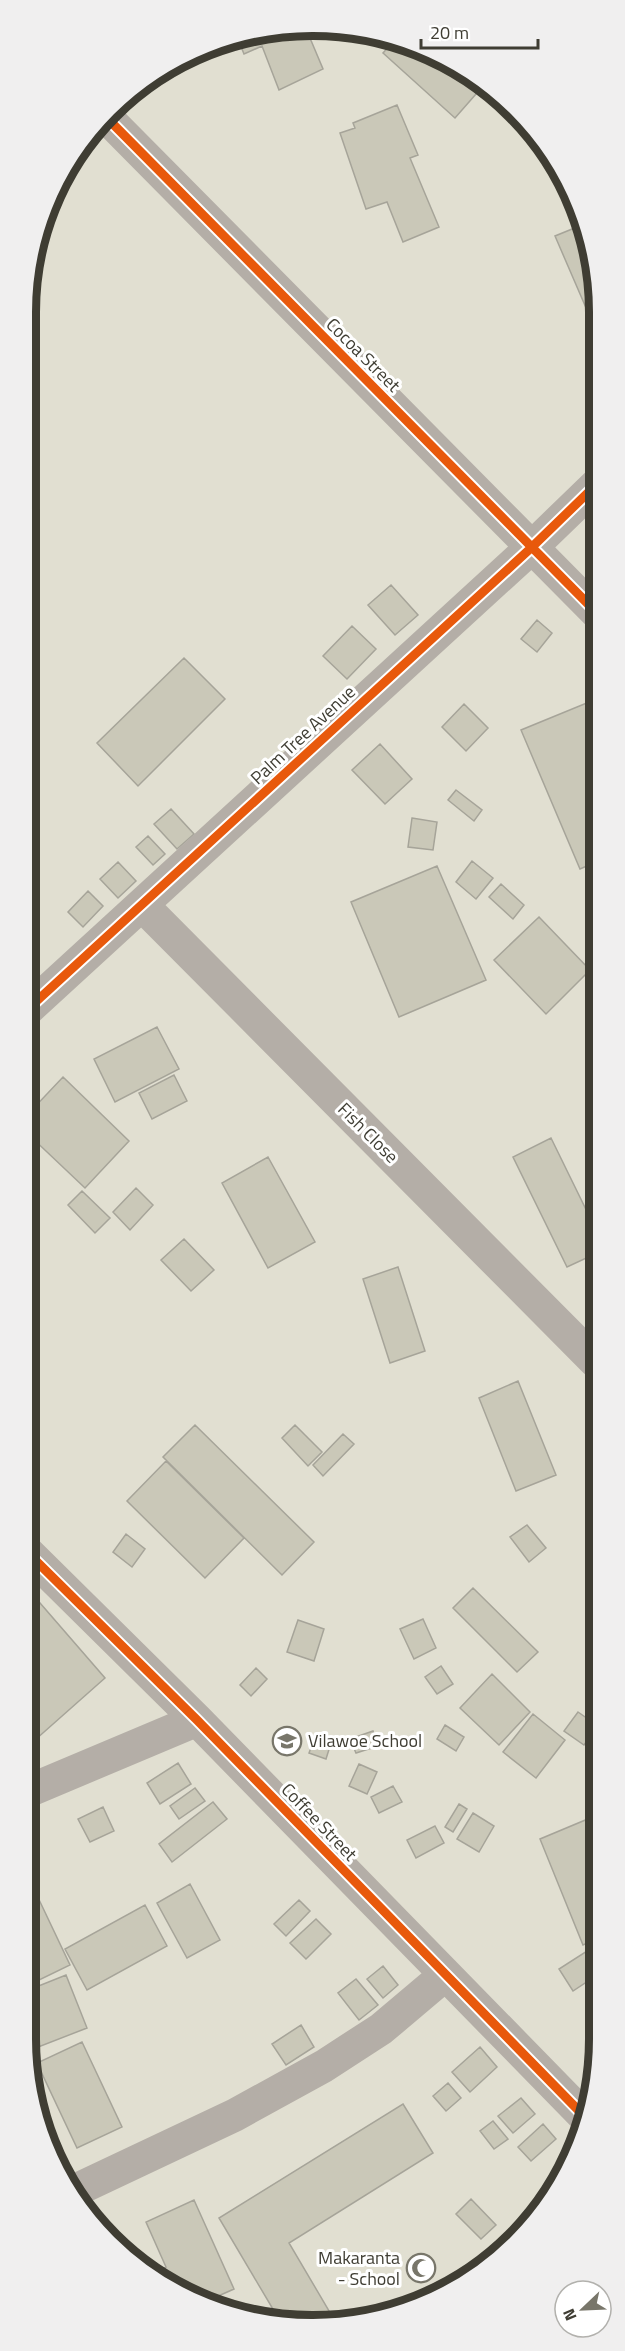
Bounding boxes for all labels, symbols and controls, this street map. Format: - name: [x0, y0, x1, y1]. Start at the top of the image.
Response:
- scale bar: [421, 12, 538, 50]
- text: 20 m: [430, 19, 469, 46]
- street label: Cocoa Street: [320, 311, 407, 399]
- street label: Palm Tree Avenue: [244, 679, 361, 791]
- street label: Fish Close: [332, 1096, 405, 1169]
- school or university icon: Vilawoe School: [271, 1725, 303, 1757]
- place label: Vilawoe School: [308, 1727, 422, 1754]
- street label: Coffee Street: [275, 1777, 364, 1867]
- place label: Makaranta - School: [318, 2244, 400, 2292]
- mosque icon: Makaranta - School: [405, 2252, 437, 2284]
- north arrow: [553, 2279, 613, 2339]
- text: N: [556, 2305, 582, 2325]

